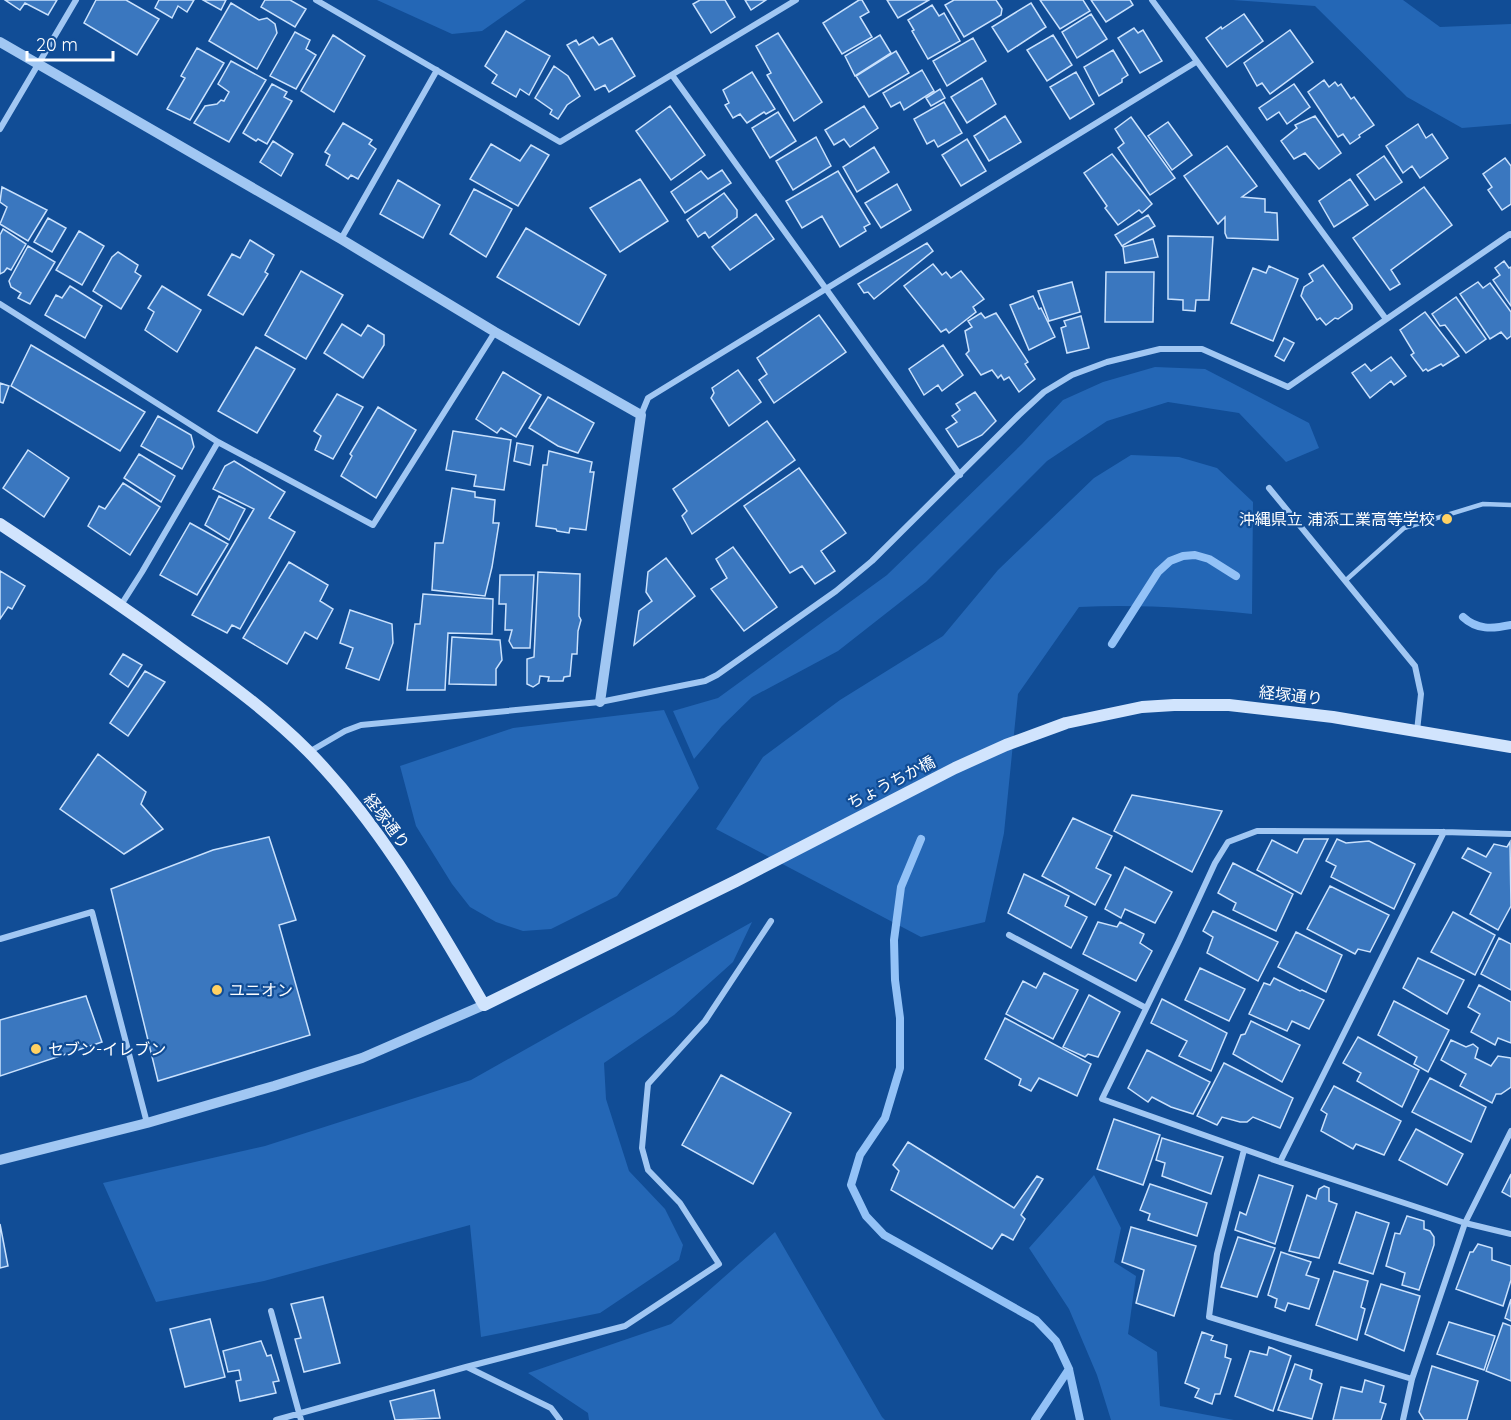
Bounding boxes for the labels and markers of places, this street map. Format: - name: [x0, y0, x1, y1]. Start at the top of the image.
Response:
- place label: 沖縄県立 浦添工業高等学校: [1239, 509, 1435, 529]
- marker: 沖縄県立 浦添工業高等学校: [1440, 512, 1454, 526]
- place label: ユニオン: [229, 980, 293, 1000]
- marker: ユニオン: [210, 983, 224, 997]
- place label: セブン-イレブン: [48, 1039, 166, 1059]
- marker: セブン-イレブン: [29, 1042, 43, 1056]

